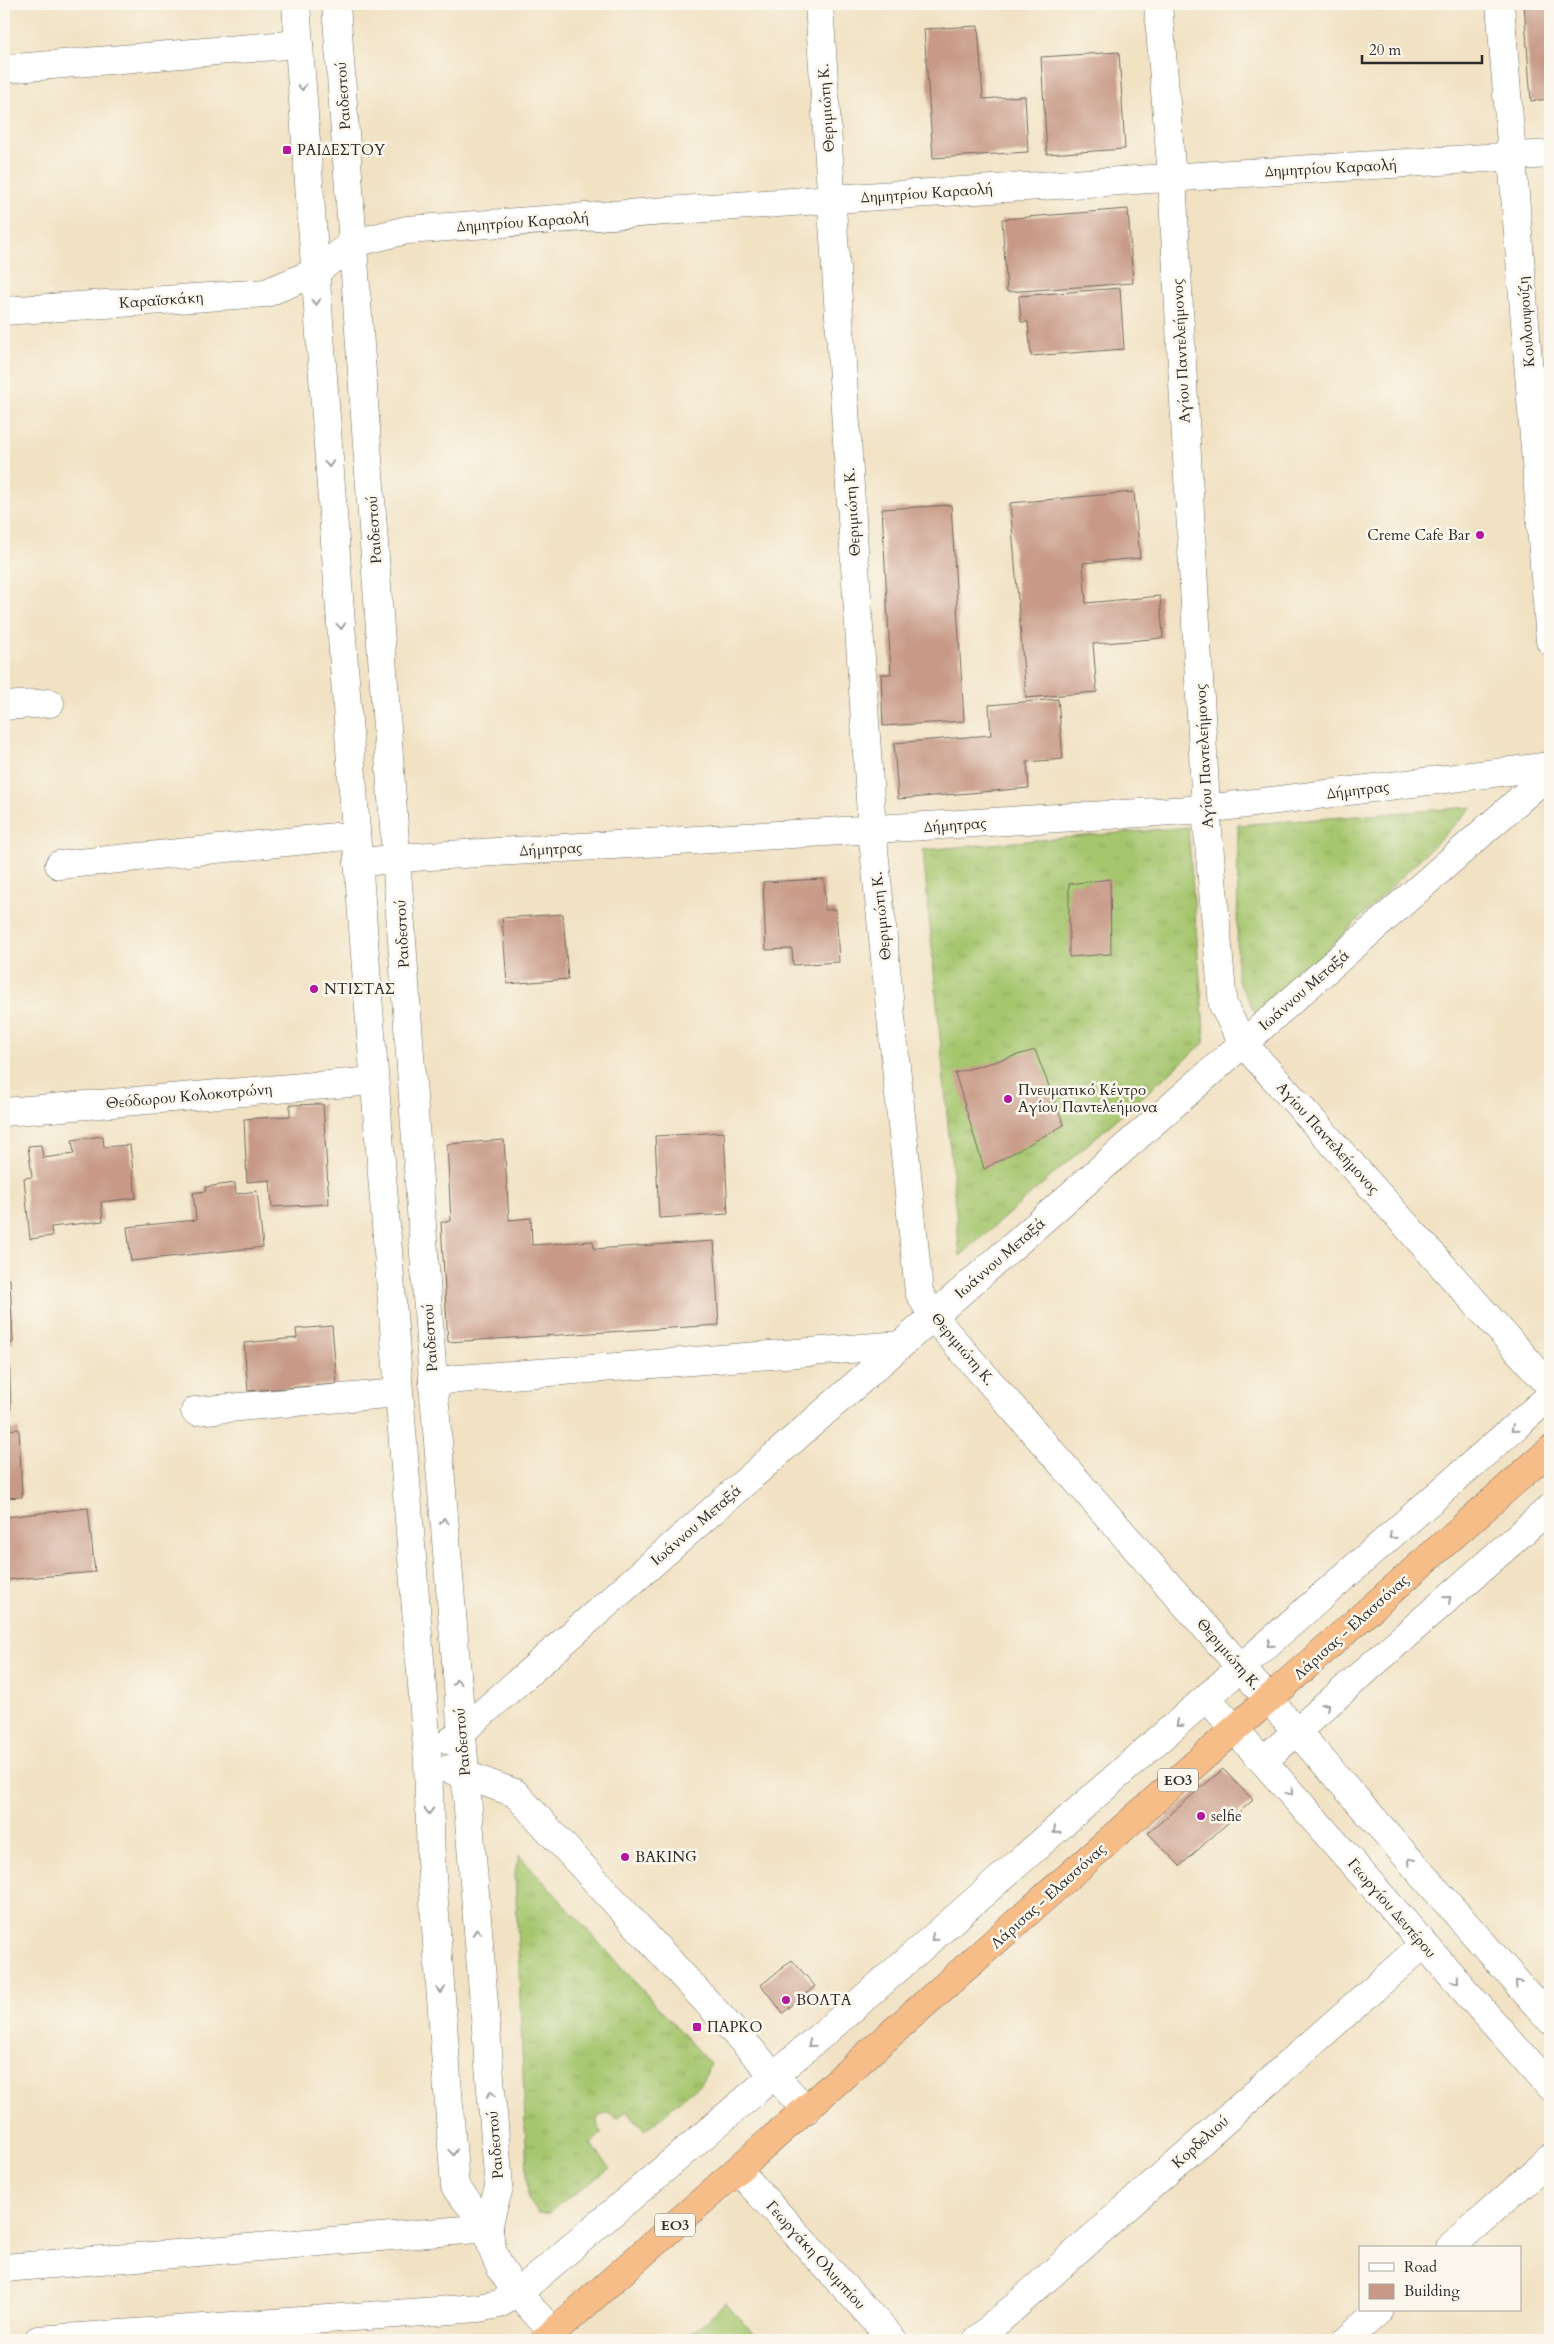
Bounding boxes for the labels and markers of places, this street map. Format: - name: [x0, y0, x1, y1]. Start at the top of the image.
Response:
- place label: ΡΑΙΔΕΣΤΟΥ: [297, 140, 386, 160]
- marker: ΡΑΙΔΕΣΤΟΥ: [281, 144, 293, 156]
- place label: Creme Cafe Bar: [1367, 525, 1471, 545]
- marker: Creme Cafe Bar: [1474, 529, 1486, 541]
- place label: ΝΤΙΣΤΑΣ: [324, 979, 395, 999]
- marker: ΝΤΙΣΤΑΣ: [308, 983, 320, 995]
- place label: Πνευματικό Κέντρο Αγίου Παντελεήμονα: [1018, 1080, 1157, 1117]
- marker: Πνευματικό Κέντρο Αγίου Παντελεήμονα: [1002, 1093, 1014, 1105]
- place label: selfie: [1211, 1806, 1242, 1826]
- marker: selfie: [1195, 1810, 1207, 1822]
- place label: BAKING: [635, 1847, 697, 1867]
- marker: BAKING: [619, 1851, 631, 1863]
- place label: ΒΟΛΤΑ: [796, 1990, 852, 2010]
- marker: ΒΟΛΤΑ: [780, 1994, 792, 2006]
- place label: ΠΑΡΚΟ: [707, 2017, 762, 2037]
- marker: ΠΑΡΚΟ: [691, 2021, 703, 2033]

